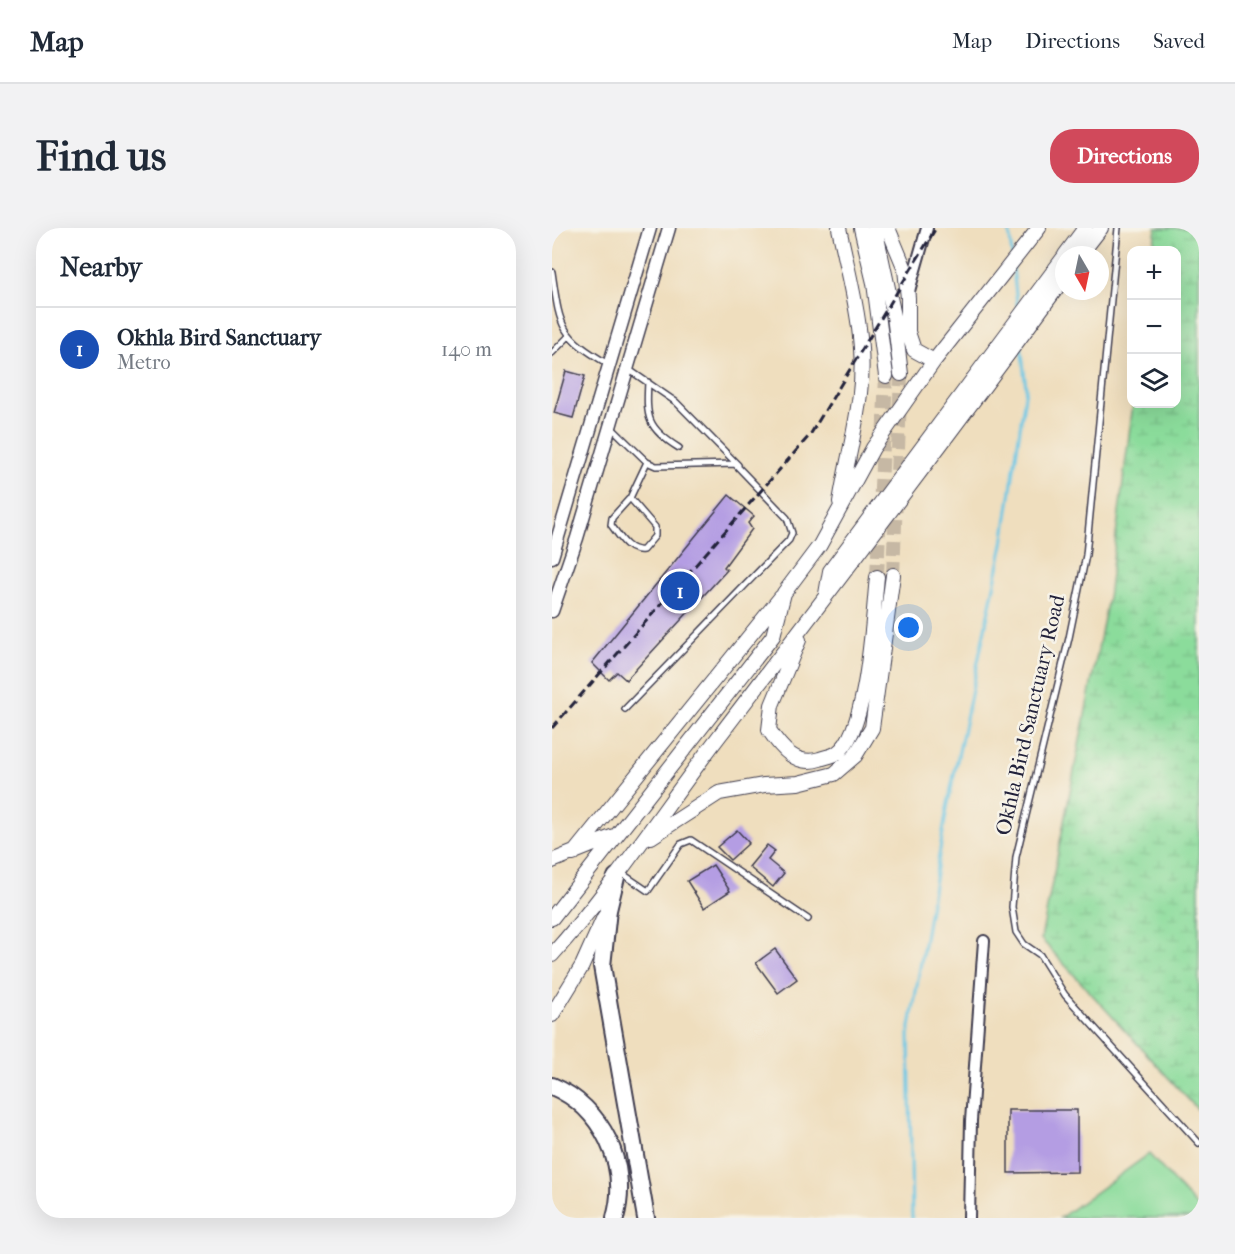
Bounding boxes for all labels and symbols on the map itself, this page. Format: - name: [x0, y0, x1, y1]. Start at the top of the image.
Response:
- north arrow: [1055, 246, 1109, 300]
- pin: 1: [660, 568, 700, 614]
- street label: Okhla Bird Sanctuary Road: [991, 592, 1069, 838]
- your location: [894, 613, 923, 642]

